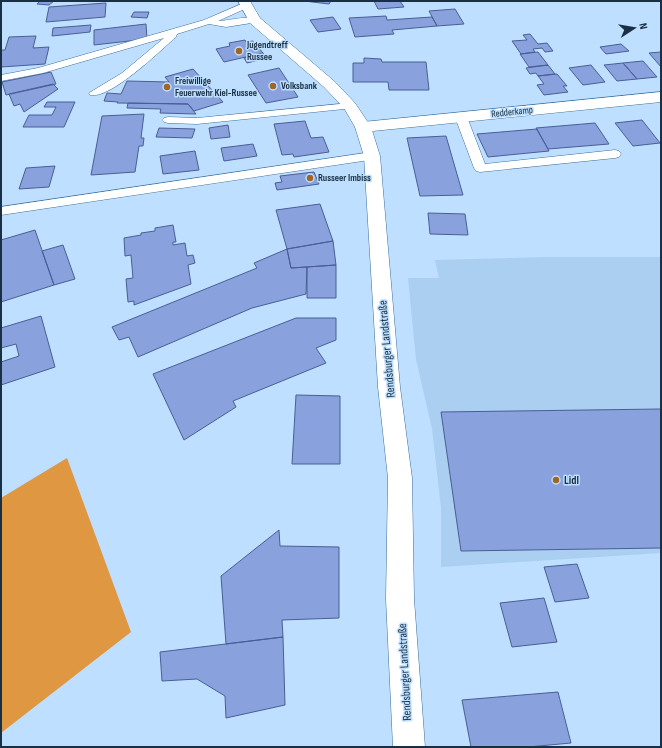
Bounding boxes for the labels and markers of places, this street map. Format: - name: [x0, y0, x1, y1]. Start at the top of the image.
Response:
- place label: Jugendtreff Russee: [246, 39, 288, 63]
- marker: Jugendtreff Russee: [234, 46, 244, 56]
- place label: Freiwillige Feuerwehr Kiel-Russee: [175, 75, 257, 99]
- place label: Volksbank: [281, 80, 318, 92]
- marker: Volksbank: [268, 81, 278, 91]
- marker: Freiwillige Feuerwehr Kiel-Russee: [162, 82, 172, 92]
- place label: Russeer Imbiss: [318, 172, 371, 184]
- marker: Russeer Imbiss: [305, 173, 315, 183]
- place label: Lidl: [564, 473, 579, 488]
- marker: Lidl: [551, 475, 561, 485]

